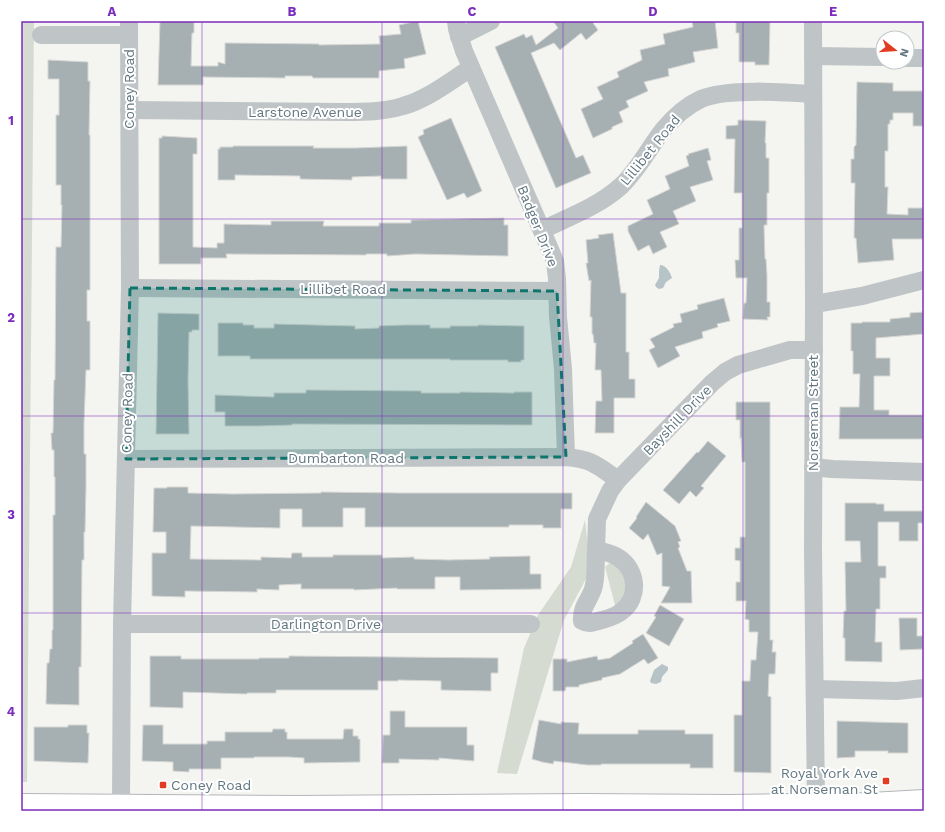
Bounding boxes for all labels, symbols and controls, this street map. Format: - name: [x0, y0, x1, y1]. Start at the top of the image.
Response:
- text: A: [108, 4, 117, 19]
- text: B: [288, 4, 297, 19]
- text: C: [468, 4, 477, 19]
- text: D: [648, 4, 658, 19]
- text: E: [829, 4, 837, 19]
- north arrow: [875, 30, 915, 70]
- text: N: [897, 47, 911, 59]
- street label: Coney Road: [121, 49, 137, 129]
- street label: Larstone Avenue: [248, 104, 362, 120]
- street label: Lillibet Road: [617, 112, 683, 188]
- text: 1: [8, 113, 14, 128]
- street label: Badger Drive: [514, 183, 562, 269]
- street label: Lillibet Road: [300, 281, 386, 297]
- text: 2: [7, 310, 15, 325]
- street label: Norseman Street: [805, 355, 821, 471]
- street label: Coney Road: [118, 373, 136, 453]
- street label: Bayshill Drive: [640, 382, 714, 458]
- street label: Dumbarton Road: [288, 450, 404, 466]
- text: 3: [7, 507, 15, 522]
- street label: Darlington Drive: [271, 616, 381, 632]
- text: 4: [7, 704, 16, 719]
- place label: Royal York Ave at Norseman St: [771, 765, 878, 797]
- marker: Royal York Ave at Norseman St: [881, 776, 891, 786]
- place label: Coney Road: [171, 777, 251, 793]
- marker: Coney Road: [158, 780, 168, 790]

